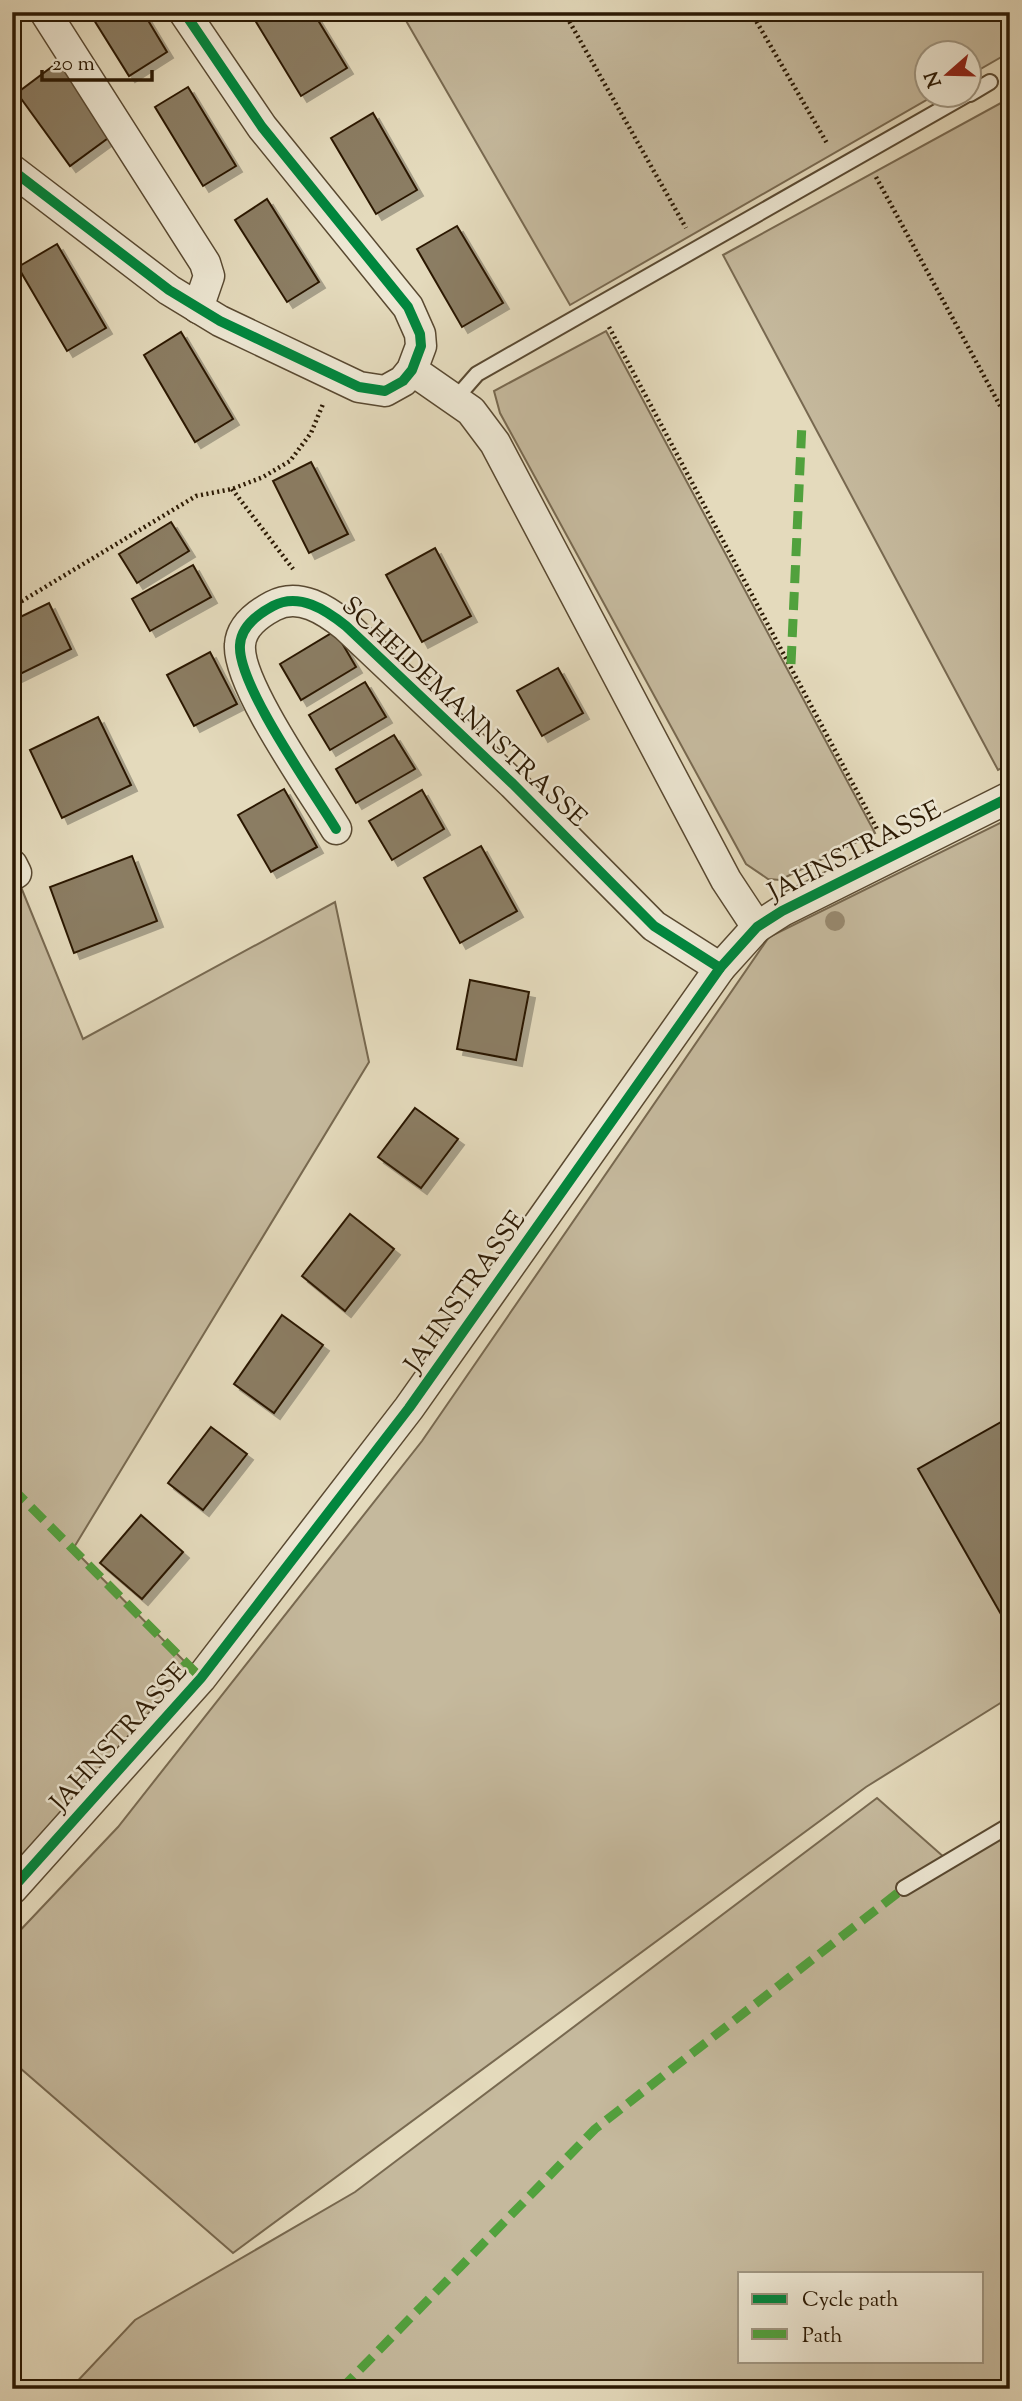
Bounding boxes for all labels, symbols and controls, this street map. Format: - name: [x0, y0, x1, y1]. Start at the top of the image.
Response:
- scale bar: [42, 38, 152, 82]
- north arrow: [914, 38, 984, 108]
- text: 20 m: [52, 50, 95, 80]
- text: N: [919, 67, 950, 91]
- street label: SCHEIDEMANNSTRASSE: [332, 589, 595, 837]
- street label: JAHNSTRASSE: [760, 793, 948, 913]
- street label: JAHNSTRASSE: [395, 1204, 536, 1382]
- street label: JAHNSTRASSE: [41, 1655, 197, 1822]
- legend: [738, 2272, 984, 2362]
- text: Cycle path: [802, 2286, 899, 2316]
- text: Path: [802, 2322, 843, 2352]

